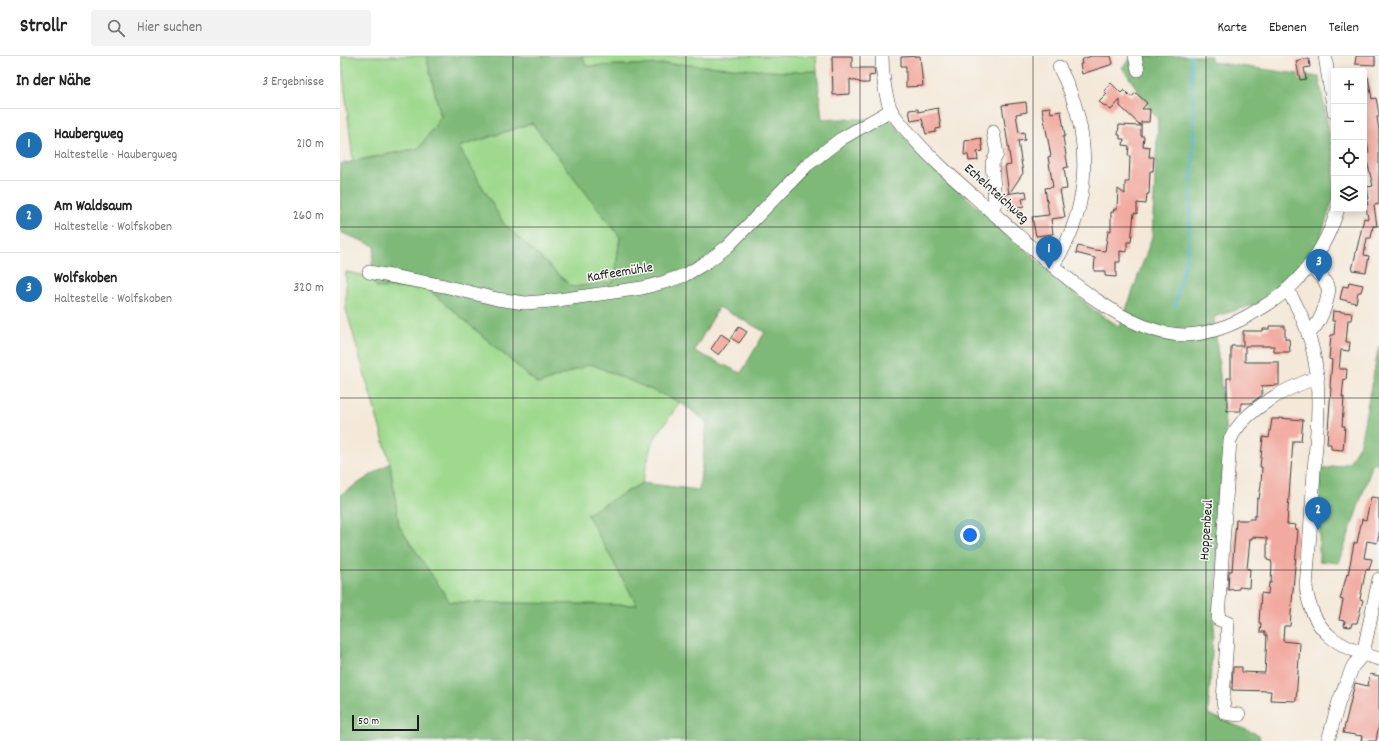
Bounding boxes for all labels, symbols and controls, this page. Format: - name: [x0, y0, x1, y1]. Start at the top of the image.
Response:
- search box: [91, 10, 371, 46]
- text: Strollr: [20, 14, 67, 41]
- icon: search: [105, 17, 127, 39]
- text: Hier suchen: [137, 17, 202, 39]
- text: Karte: [1217, 18, 1247, 38]
- text: Ebenen: [1269, 18, 1307, 38]
- text: Teilen: [1329, 18, 1359, 38]
- map controls: [1331, 68, 1367, 212]
- button: +: [1331, 68, 1367, 104]
- text: In der Nähe: [16, 70, 91, 94]
- text: 3 Ergebnisse: [262, 73, 324, 92]
- button: −: [1331, 104, 1367, 140]
- text: Haubergweg: [54, 124, 123, 146]
- text: 1: [28, 135, 30, 154]
- text: 210 m: [296, 135, 324, 154]
- button: locate: [1331, 140, 1367, 176]
- text: Haltestelle · Haubergweg: [54, 146, 177, 165]
- street label: Echelnteichweg: [959, 159, 1033, 229]
- button: layers: [1331, 176, 1367, 212]
- text: Am Waldsaum: [54, 196, 132, 218]
- text: 2: [26, 207, 32, 226]
- text: 260 m: [293, 207, 324, 226]
- text: Haltestelle · Wolfskoben: [54, 218, 172, 237]
- pin: 1: [1036, 236, 1062, 269]
- pin: 3: [1306, 249, 1332, 282]
- street label: Kaffeemühle: [586, 258, 654, 288]
- text: Wolfskoben: [54, 268, 117, 290]
- text: 3: [26, 279, 32, 298]
- text: 320 m: [294, 279, 324, 298]
- text: Haltestelle · Wolfskoben: [54, 290, 172, 309]
- pin: 2: [1305, 497, 1331, 530]
- street label: Hoppenbeul: [1195, 498, 1219, 561]
- your location: [960, 525, 980, 545]
- scale bar: [352, 713, 419, 732]
- text: 50 m: [358, 714, 379, 730]

